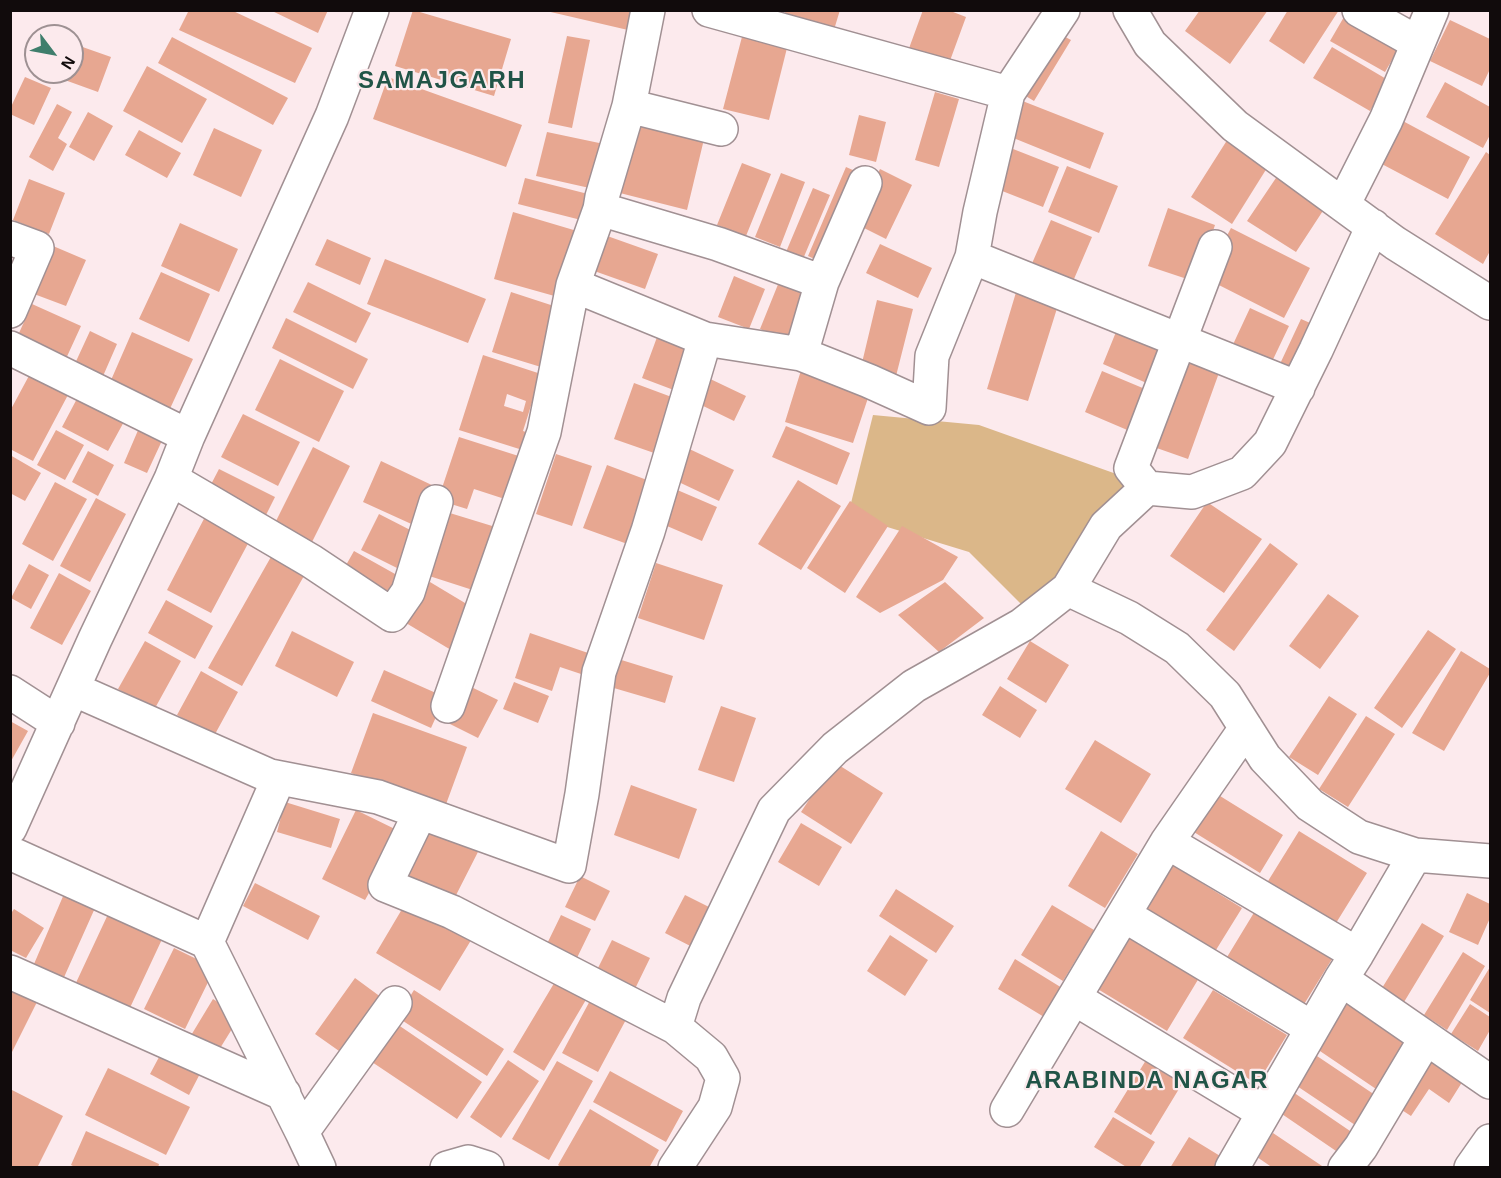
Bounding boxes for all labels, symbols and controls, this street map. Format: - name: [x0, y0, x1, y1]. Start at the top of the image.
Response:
- north arrow: [24, 24, 84, 84]
- text: N: [58, 53, 78, 72]
- district label: SAMAJGARH: [358, 67, 526, 95]
- district label: ARABINDA NAGAR: [1025, 1067, 1269, 1095]

